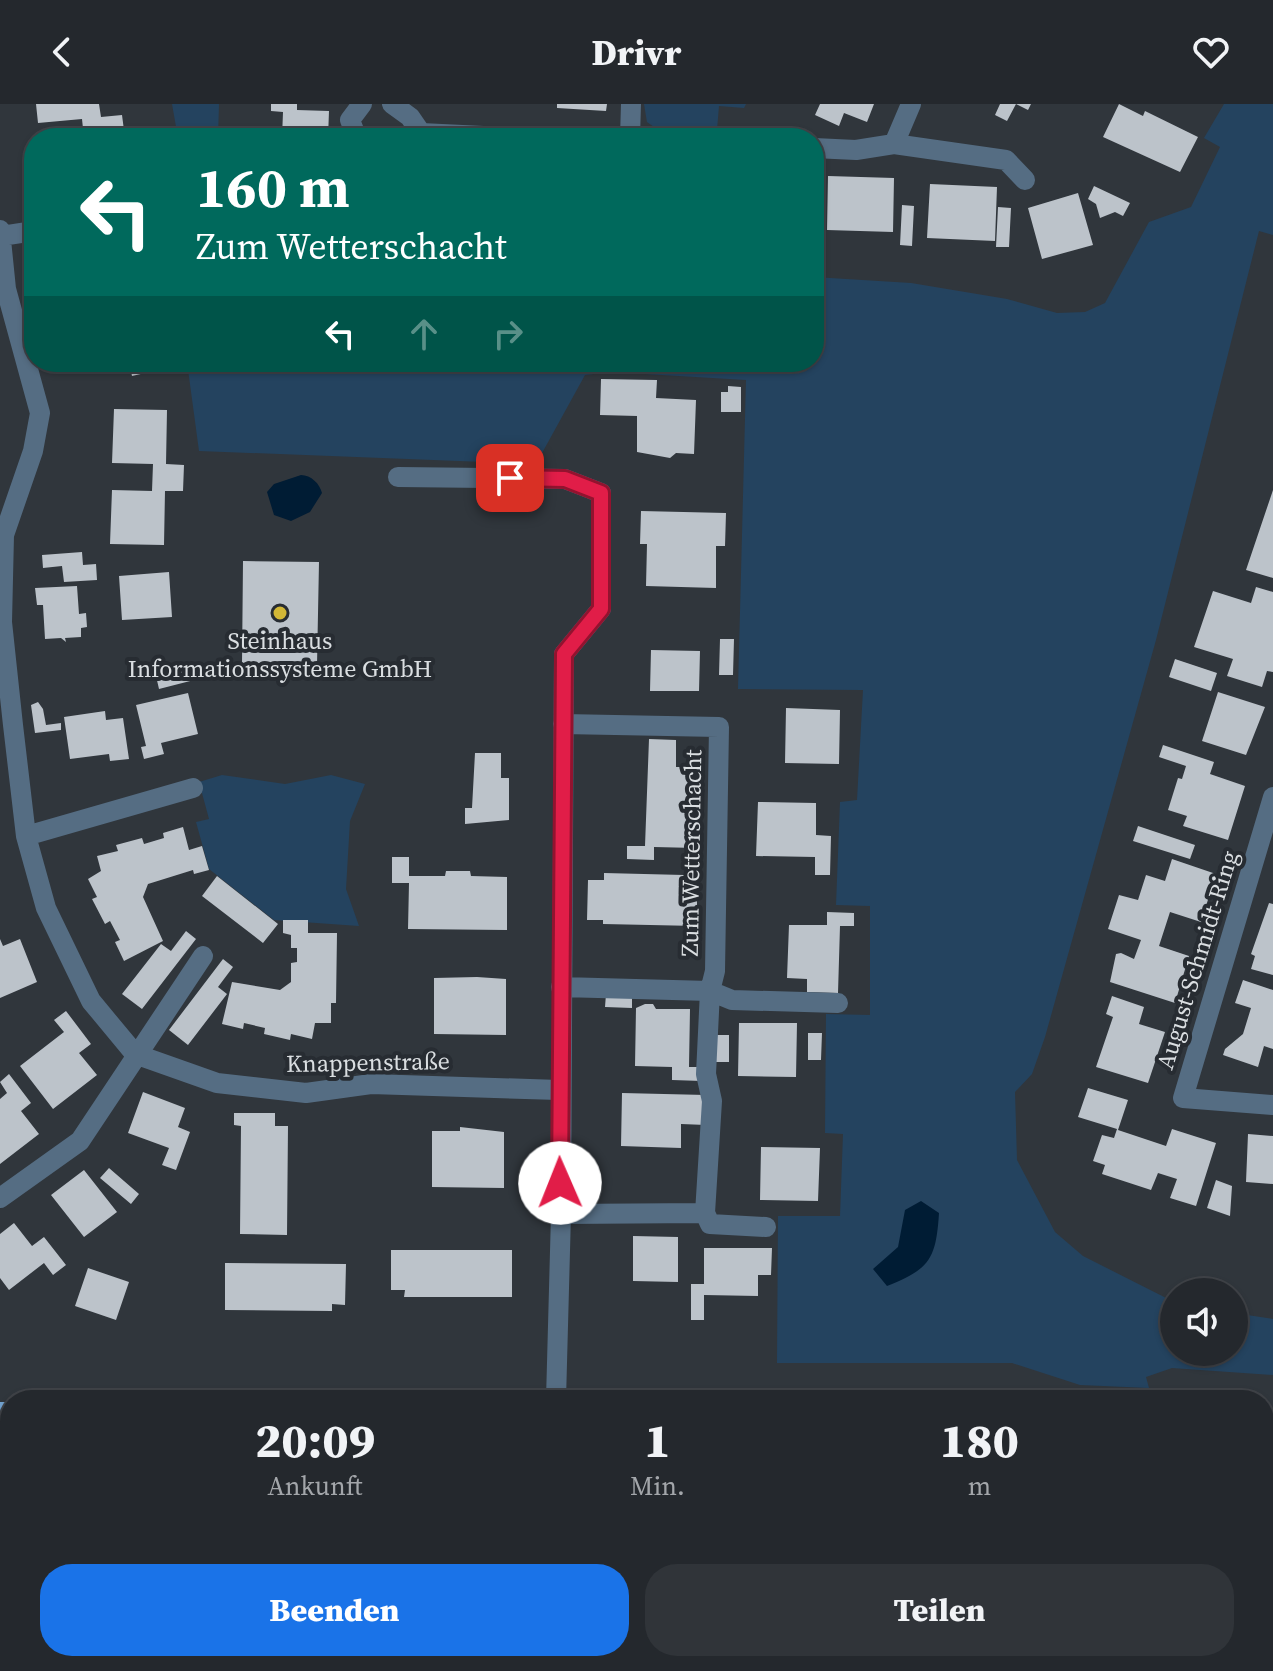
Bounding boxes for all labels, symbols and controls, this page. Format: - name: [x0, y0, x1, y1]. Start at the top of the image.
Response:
- text: Drivr: [592, 28, 681, 77]
- icon: back: [40, 30, 84, 74]
- icon: heart: [1189, 30, 1233, 74]
- text: 160 m: [196, 149, 350, 226]
- icon: left: [64, 160, 168, 264]
- text: Zum Wetterschacht: [196, 222, 507, 271]
- icon: left: [318, 312, 362, 356]
- icon: ahead: [402, 312, 446, 356]
- icon: right: [486, 312, 530, 356]
- pin: [476, 444, 544, 512]
- icon: arrive: [488, 456, 532, 500]
- marker: Steinhaus Informationssysteme GmbH: [271, 604, 289, 622]
- place label: Steinhaus Informationssysteme GmbH: [128, 624, 432, 685]
- street label: Zum Wetterschacht: [673, 749, 709, 957]
- street label: August-Schmidt-Ring: [1148, 847, 1246, 1073]
- street label: Knappenstraße: [286, 1044, 450, 1080]
- position arrow: [518, 1141, 602, 1225]
- map controls: [1160, 1278, 1248, 1366]
- button: sound: [1160, 1278, 1248, 1366]
- text: 20:09: [255, 1407, 375, 1473]
- text: 1: [644, 1407, 671, 1473]
- text: 180: [940, 1407, 1019, 1473]
- text: Ankunft: [268, 1468, 362, 1504]
- text: Min.: [630, 1468, 685, 1504]
- text: m: [968, 1468, 991, 1504]
- button: Beenden: [40, 1564, 629, 1656]
- button: Teilen: [645, 1564, 1234, 1656]

